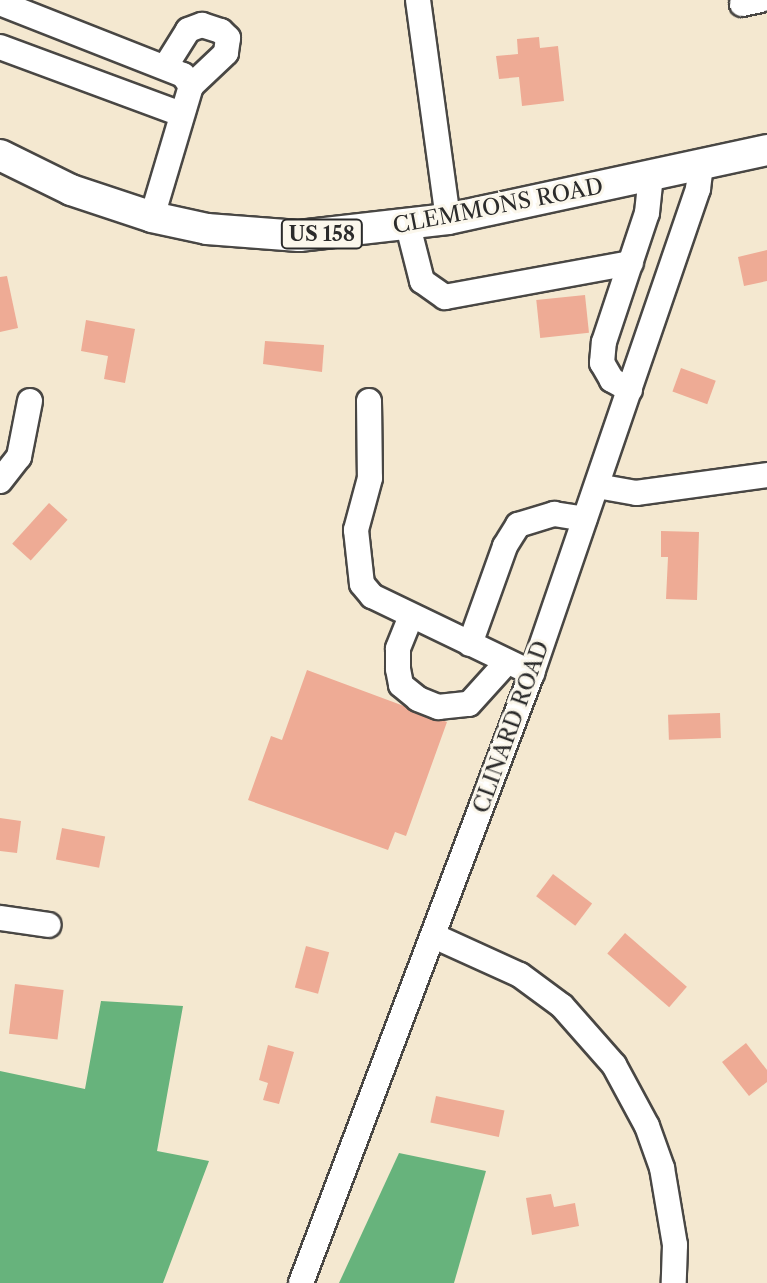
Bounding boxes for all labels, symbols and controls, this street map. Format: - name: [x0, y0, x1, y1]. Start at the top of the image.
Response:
- street label: CLEMMONS ROAD: [391, 173, 605, 239]
- road number: US 158: [280, 218, 364, 250]
- street label: CLINARD ROAD: [468, 637, 554, 817]

